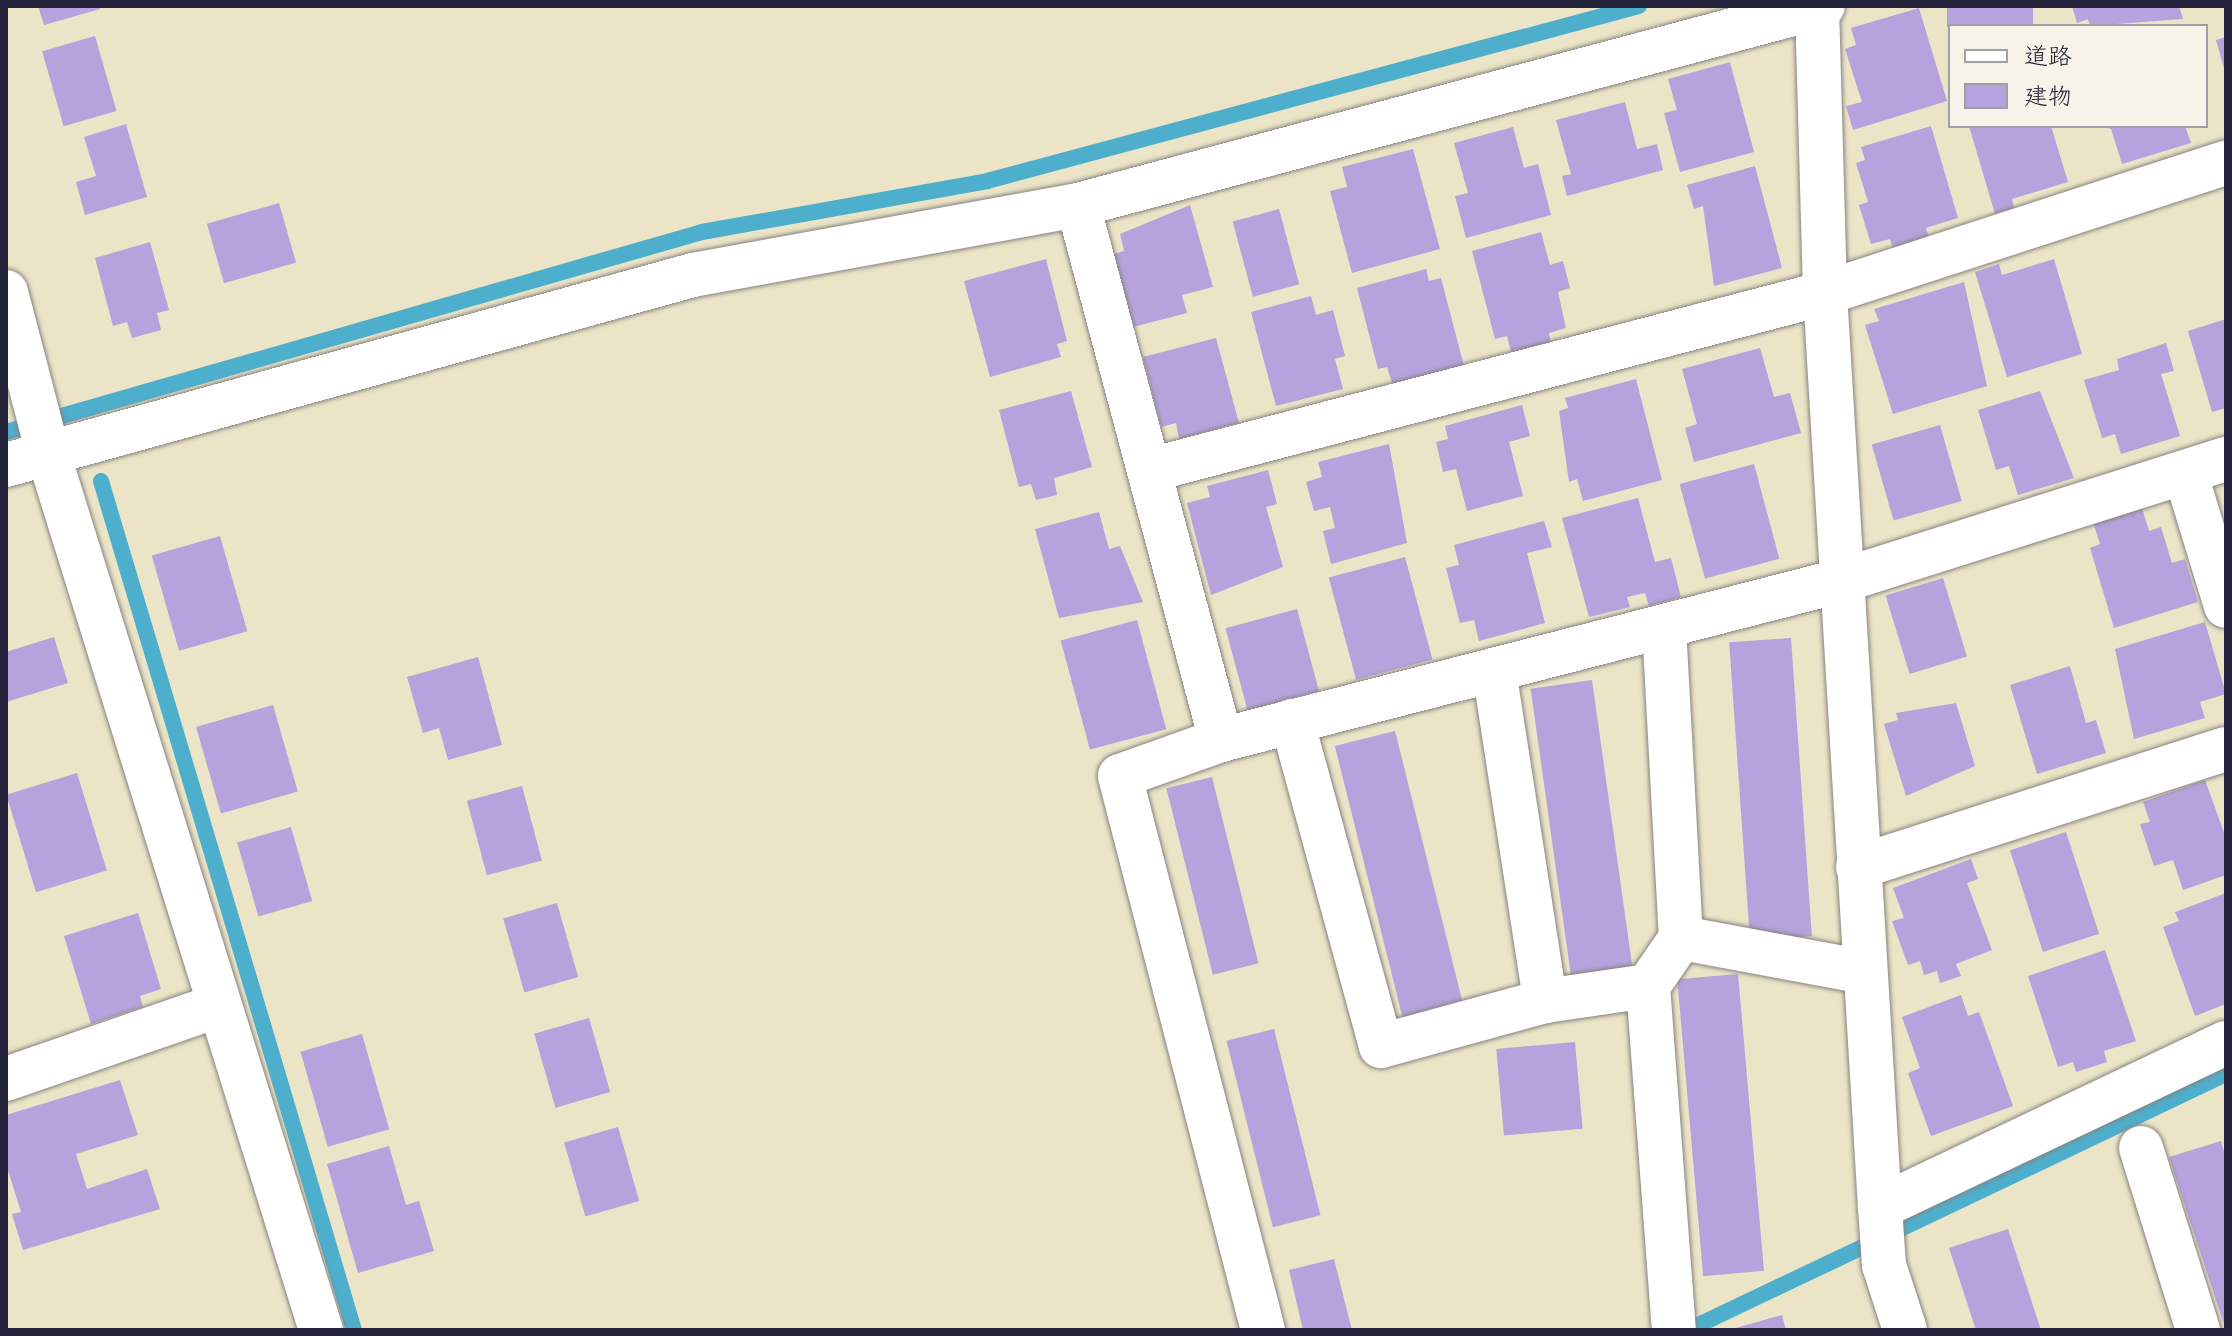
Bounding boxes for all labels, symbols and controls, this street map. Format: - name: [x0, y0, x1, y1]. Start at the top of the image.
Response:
- legend: [1948, 24, 2208, 128]
- text: 道路: [2024, 35, 2072, 77]
- text: 建物: [2024, 75, 2072, 117]

